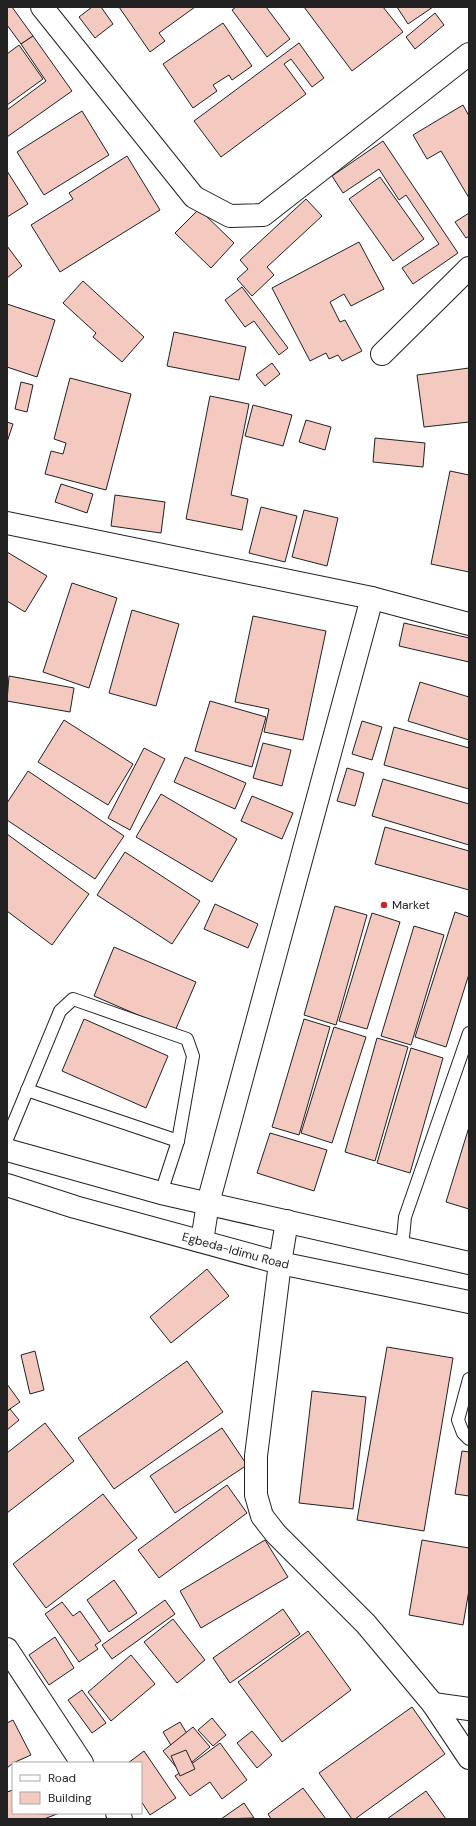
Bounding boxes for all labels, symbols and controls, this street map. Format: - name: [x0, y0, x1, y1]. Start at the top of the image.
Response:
- place label: Market: [392, 897, 430, 913]
- marker: Market: [379, 900, 389, 910]
- street label: Egbeda-Idimu Road: [180, 1229, 291, 1273]
- legend: [12, 1762, 142, 1814]
- text: Road: [48, 1770, 76, 1786]
- text: Building: [48, 1790, 92, 1806]

